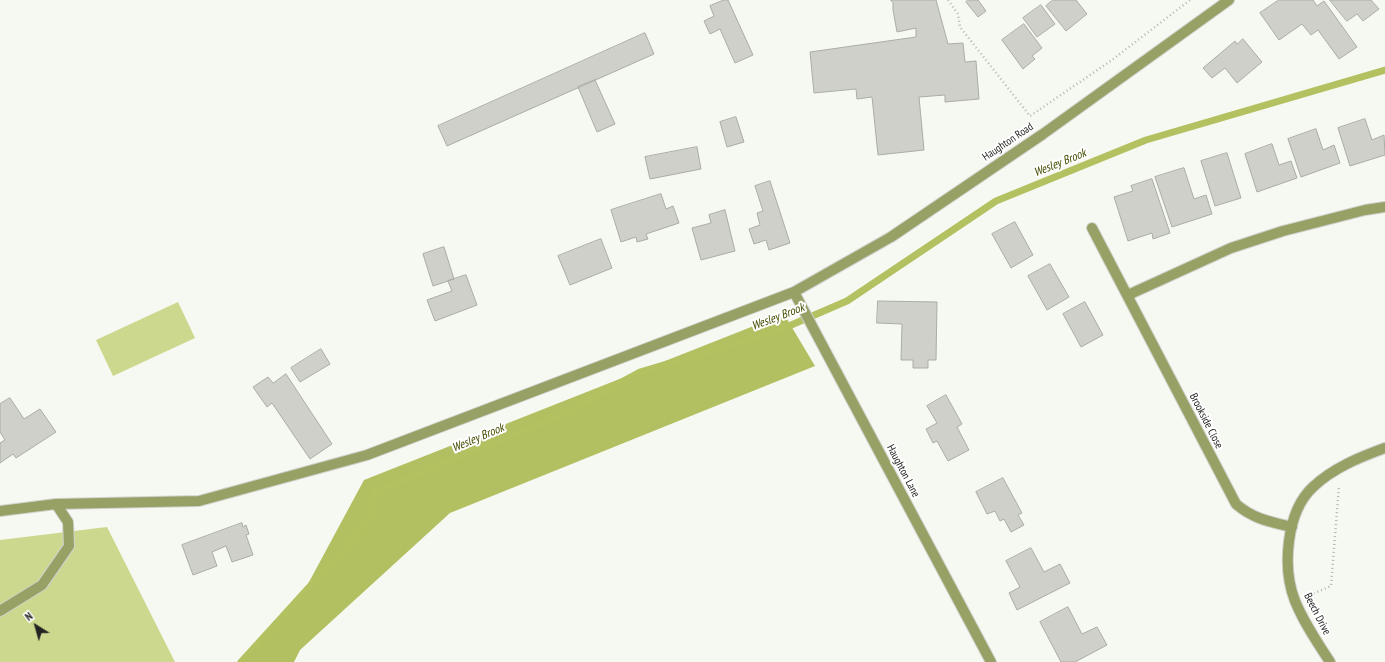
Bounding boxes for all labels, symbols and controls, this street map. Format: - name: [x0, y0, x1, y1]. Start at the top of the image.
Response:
- street label: Haughton Road: [980, 120, 1036, 164]
- water label: Wesley Brook: [1032, 146, 1088, 180]
- water label: Wesley Brook: [750, 300, 806, 334]
- street label: Brookside Close: [1186, 391, 1226, 451]
- water label: Wesley Brook: [450, 421, 506, 455]
- street label: Haughton Lane: [884, 442, 922, 500]
- street label: Beech Drive: [1301, 591, 1333, 637]
- north arrow: [16, 606, 56, 646]
- text: N: [22, 609, 35, 624]

